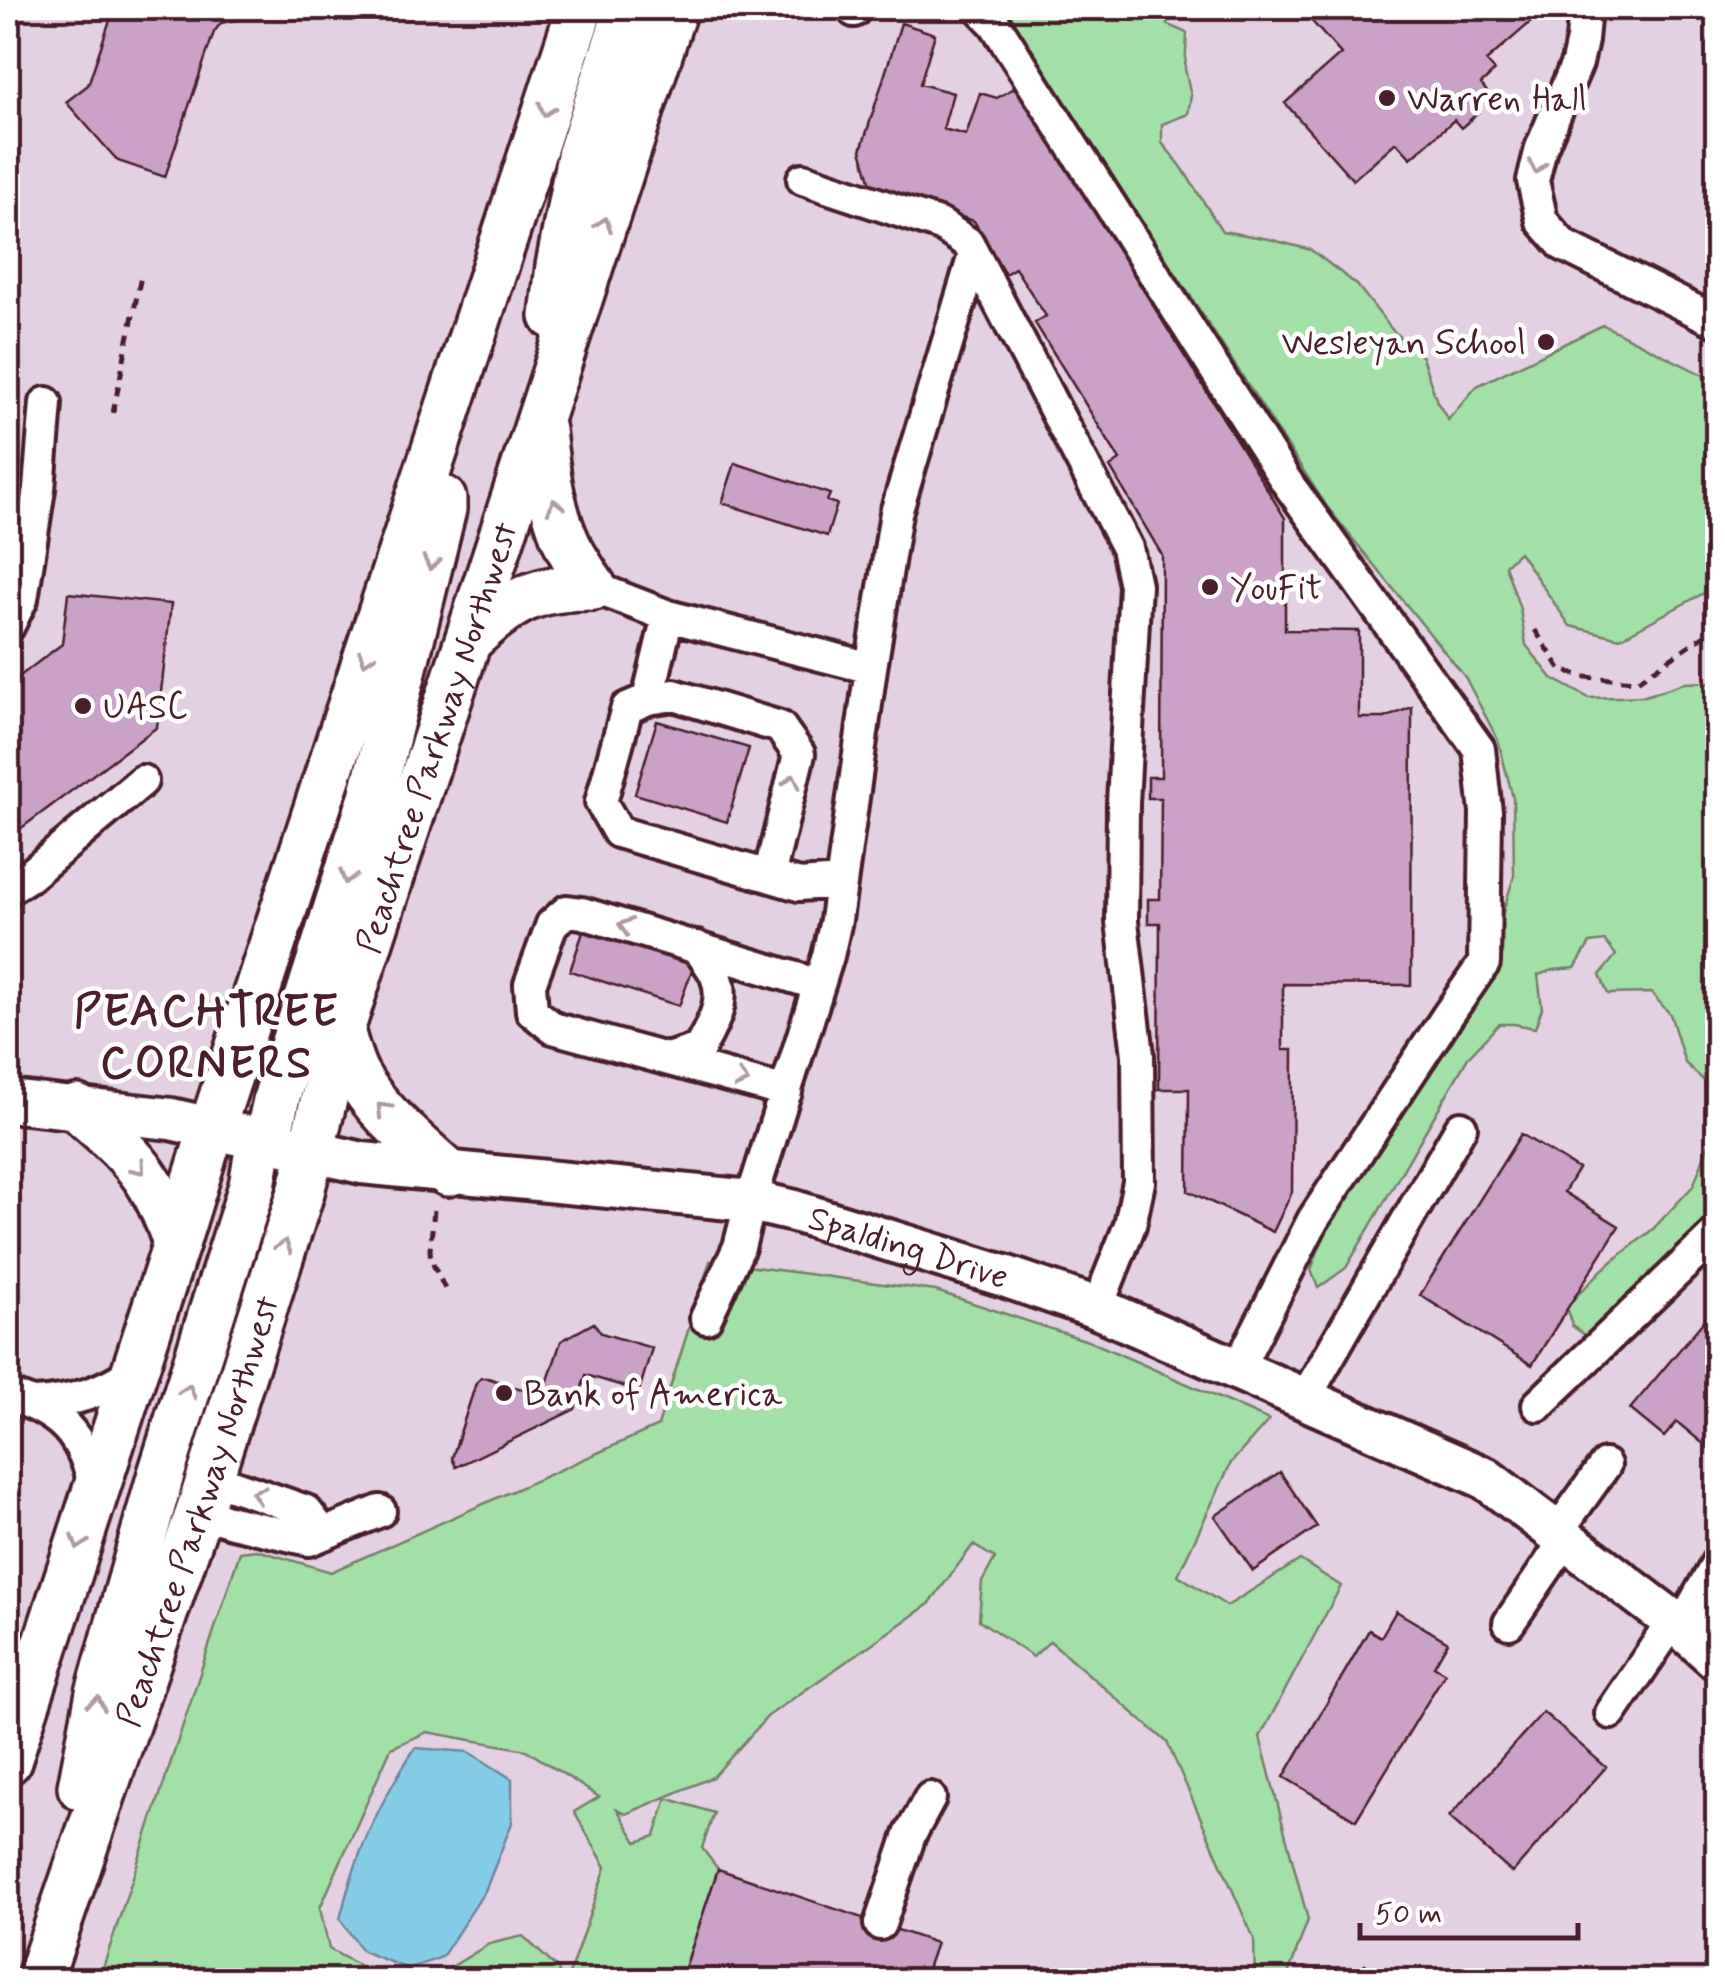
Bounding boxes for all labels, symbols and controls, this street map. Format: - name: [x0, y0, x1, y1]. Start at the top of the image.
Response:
- place label: Warren Hall: [1407, 77, 1587, 123]
- marker: Warren Hall: [1376, 87, 1398, 109]
- one-way arrow: [537, 100, 557, 117]
- one-way arrow: [1528, 158, 1549, 175]
- one-way arrow: [592, 216, 613, 233]
- place label: Wesleyan School: [1282, 321, 1526, 367]
- marker: Wesleyan School: [1535, 331, 1557, 353]
- one-way arrow: [545, 498, 566, 515]
- street label: Peachtree Parkway Northwest: [346, 517, 530, 960]
- one-way arrow: [422, 554, 443, 571]
- place label: YouFit: [1230, 566, 1322, 612]
- marker: YouFit: [1199, 576, 1221, 598]
- one-way arrow: [358, 649, 378, 666]
- place label: UASC: [103, 685, 188, 731]
- marker: UASC: [72, 695, 94, 717]
- one-way arrow: [780, 773, 801, 790]
- one-way arrow: [338, 868, 359, 885]
- one-way arrow: [618, 917, 635, 938]
- district label: PEACHTREE CORNERS: [74, 983, 340, 1094]
- one-way arrow: [733, 1068, 751, 1089]
- one-way arrow: [377, 1103, 395, 1121]
- one-way arrow: [127, 1156, 145, 1174]
- street label: Spalding Drive: [802, 1196, 1014, 1301]
- one-way arrow: [272, 1238, 293, 1255]
- street label: Peachtree Parkway Northwest: [106, 1290, 291, 1733]
- place label: Bank of America: [524, 1372, 783, 1418]
- marker: Bank of America: [493, 1382, 515, 1404]
- one-way arrow: [176, 1383, 196, 1400]
- one-way arrow: [250, 1485, 267, 1506]
- one-way arrow: [70, 1534, 90, 1551]
- one-way arrow: [85, 1695, 106, 1712]
- scale bar: [1360, 1878, 1578, 1940]
- text: 50 m: [1375, 1895, 1442, 1934]

